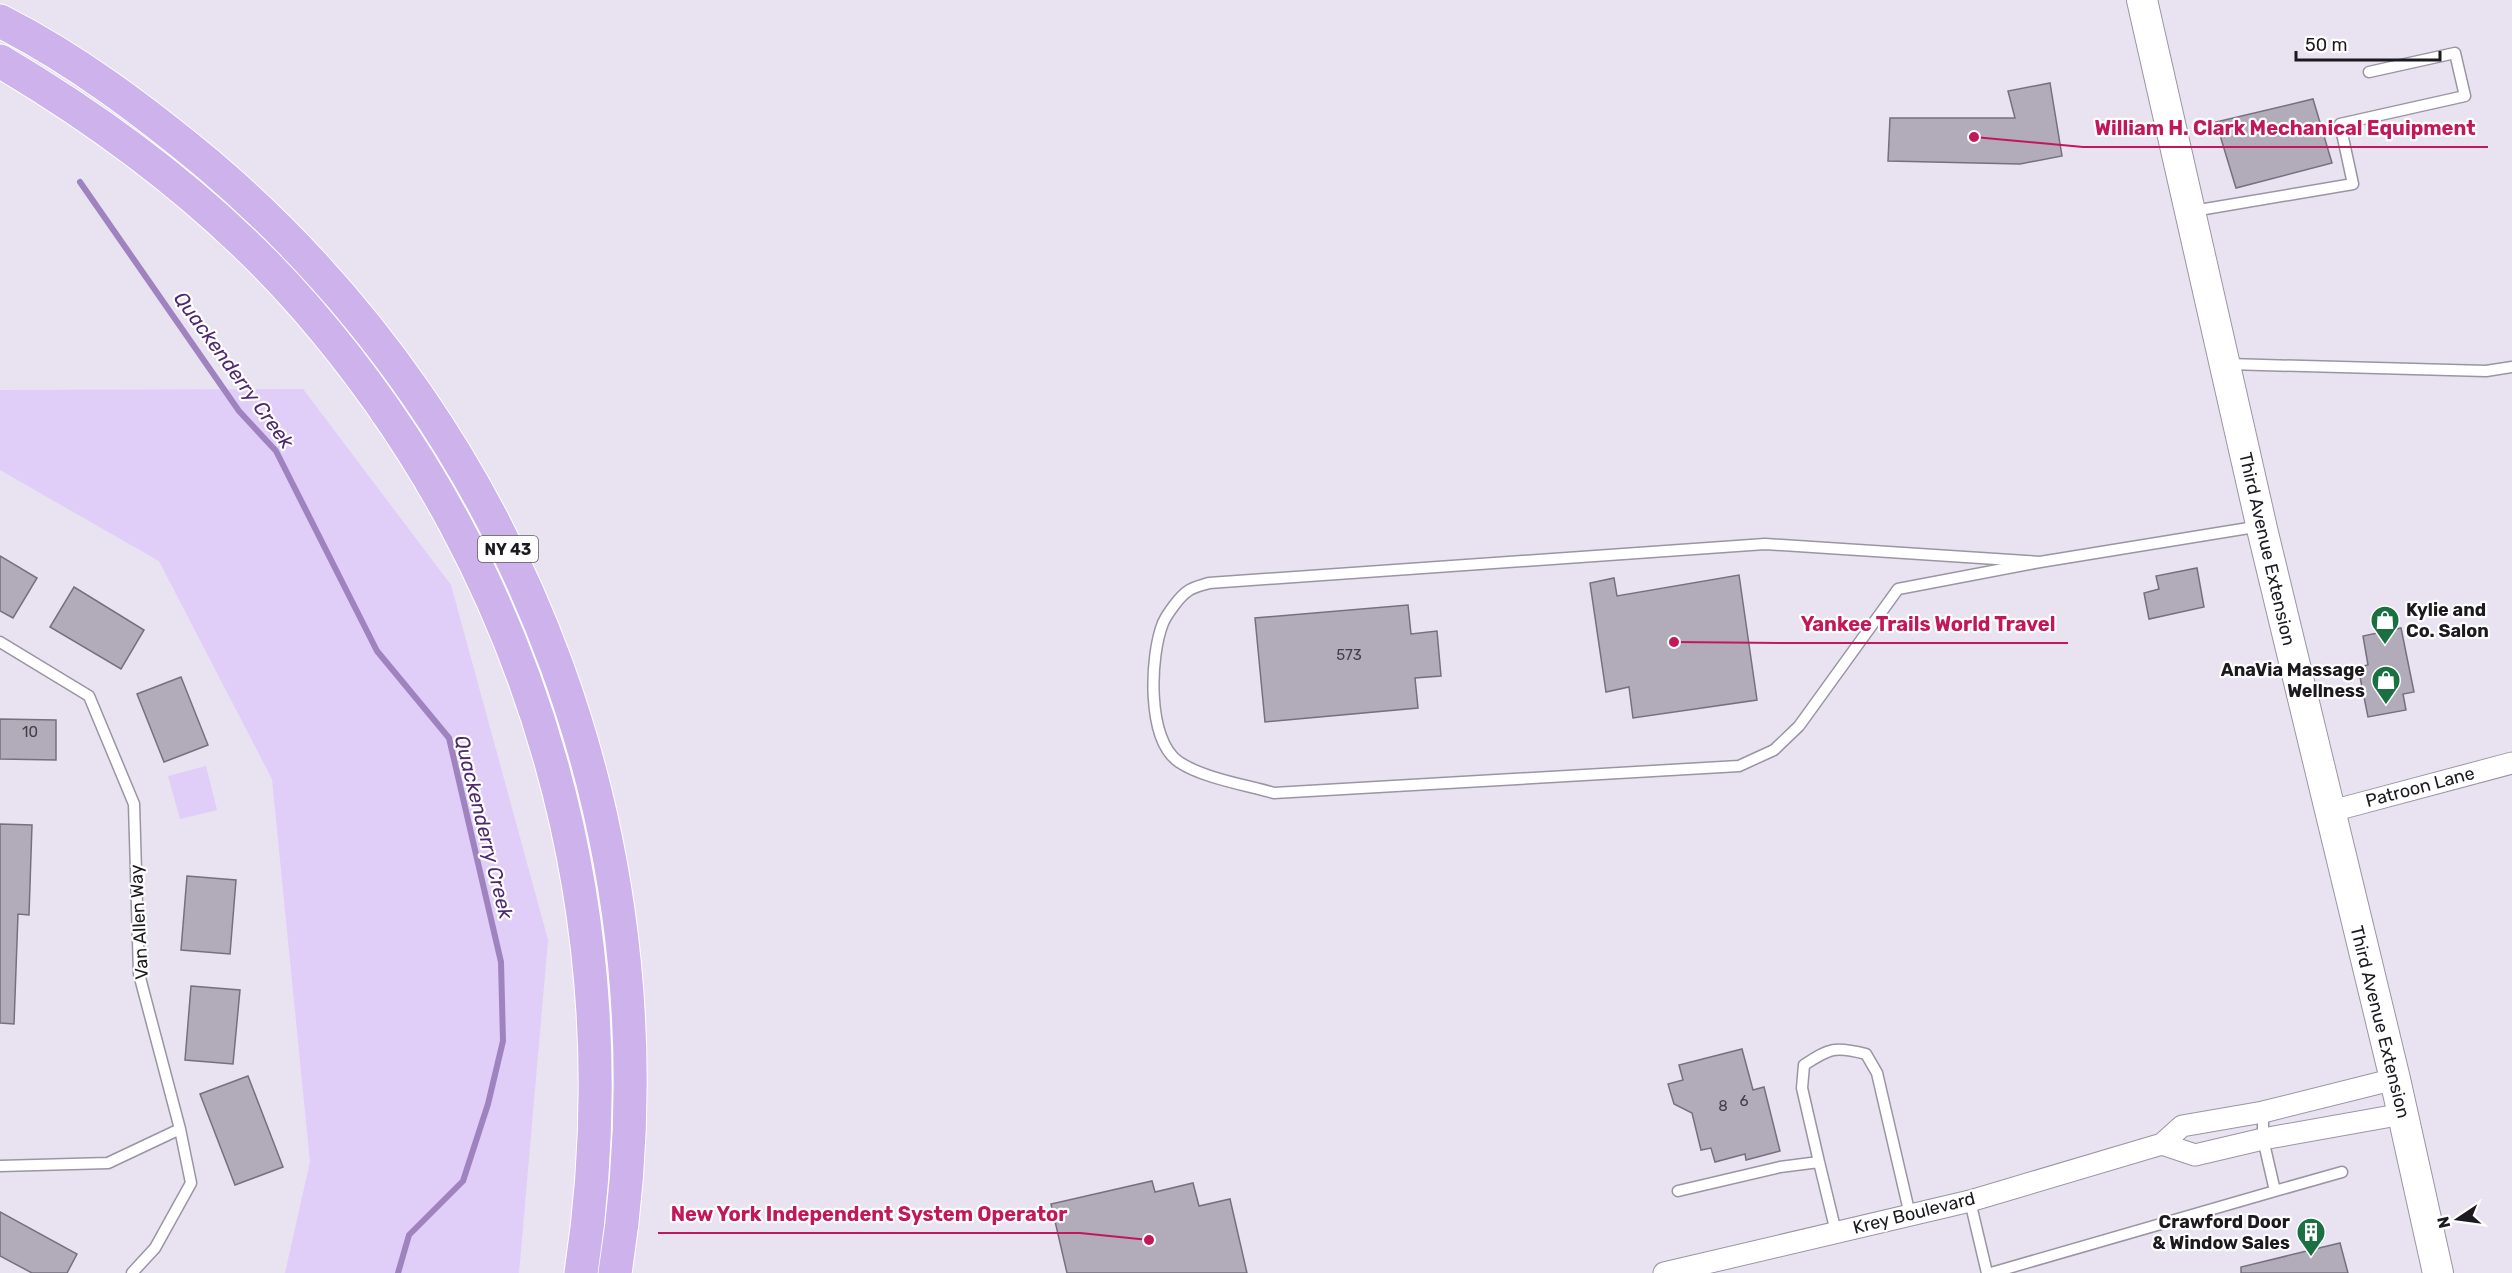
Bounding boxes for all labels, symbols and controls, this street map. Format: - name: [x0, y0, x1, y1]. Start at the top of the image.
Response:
- scale bar: [2296, 24, 2440, 62]
- text: 50 m: [2305, 34, 2348, 56]
- callout: William H. Clark Mechanical Equipment: [2083, 109, 2488, 147]
- text: William H. Clark Mechanical Equipment: [2094, 116, 2476, 140]
- water label: Quackenderry Creek: [169, 287, 300, 454]
- street label: Third Avenue Extension: [2234, 450, 2300, 648]
- road number: NY 43: [478, 536, 538, 562]
- place label: Kylie and Co. Salon: [2406, 599, 2489, 642]
- shop icon: Kylie and Co. Salon: [2369, 604, 2401, 646]
- callout: Yankee Trails World Travel: [1788, 605, 2068, 643]
- text: Yankee Trails World Travel: [1801, 612, 2055, 636]
- house number: 573: [1336, 646, 1362, 664]
- place label: AnaVia Massage Wellness: [2221, 659, 2365, 702]
- shop icon: AnaVia Massage Wellness: [2370, 664, 2402, 706]
- house number: 10: [22, 723, 38, 741]
- water label: Quackenderry Creek: [450, 733, 519, 922]
- street label: Patroon Lane: [2363, 762, 2477, 812]
- street label: Van Allen Way: [125, 864, 153, 980]
- street label: Third Avenue Extension: [2345, 923, 2415, 1121]
- house number: 6: [1739, 1092, 1749, 1110]
- house number: 8: [1718, 1097, 1728, 1115]
- street label: Krey Boulevard: [1851, 1187, 1977, 1239]
- north arrow: [2428, 1189, 2488, 1249]
- callout: New York Independent System Operator: [658, 1195, 1080, 1233]
- text: New York Independent System Operator: [671, 1202, 1067, 1226]
- place label: Crawford Door & Window Sales: [2152, 1211, 2290, 1254]
- text: N: [2433, 1215, 2454, 1230]
- building icon: Crawford Door & Window Sales: [2295, 1216, 2327, 1258]

